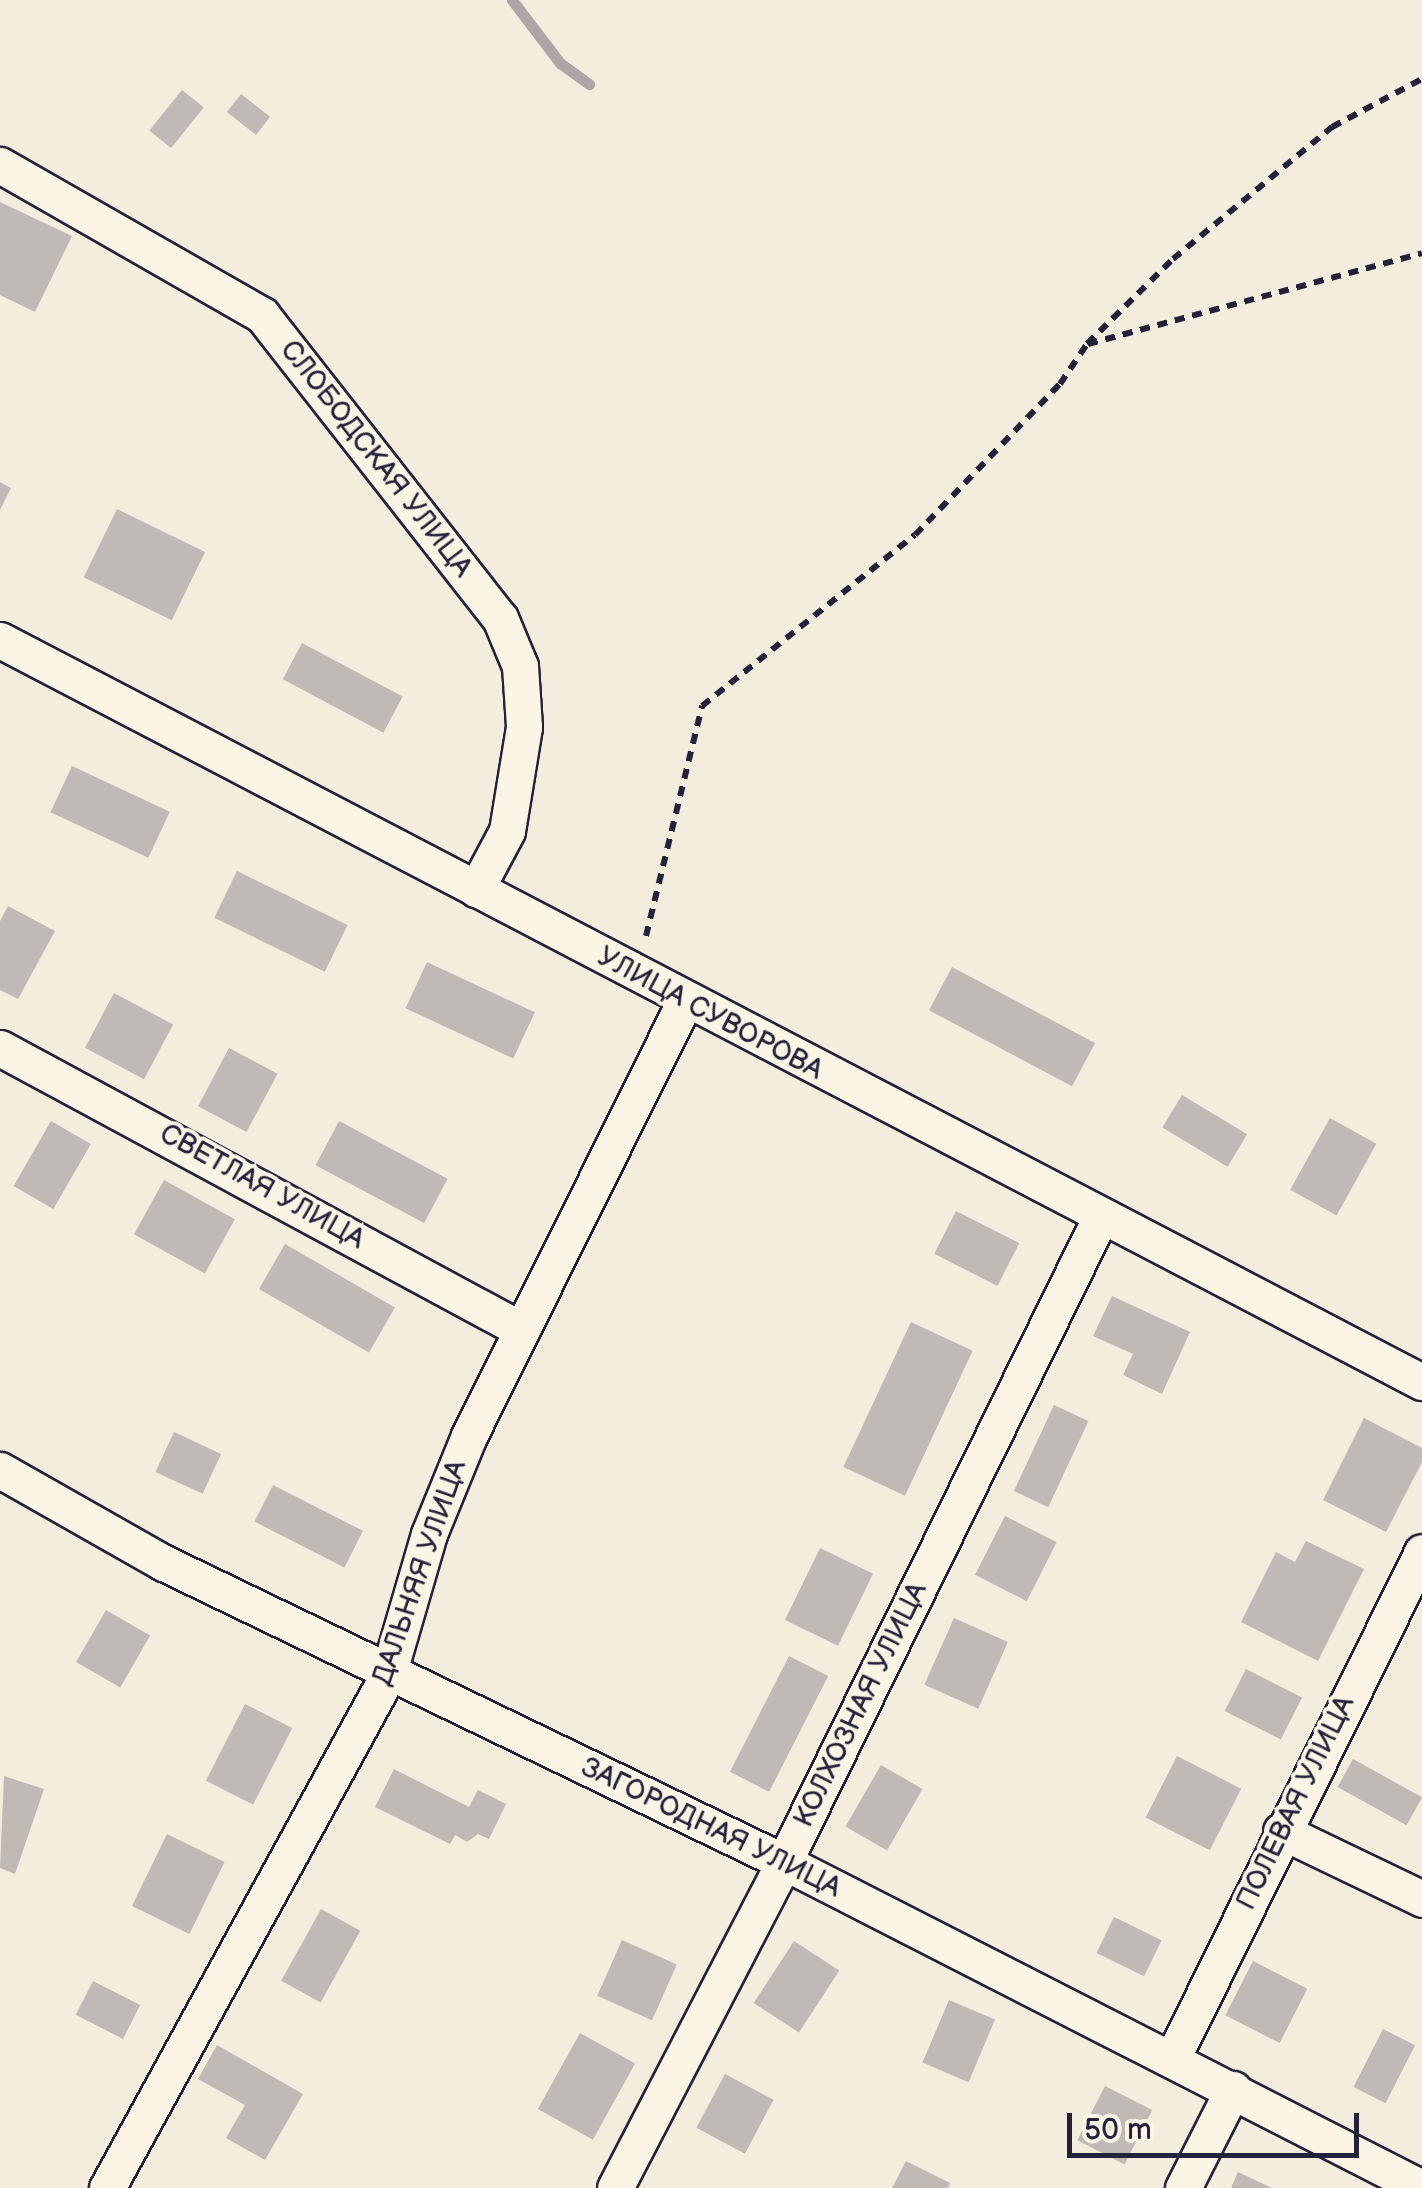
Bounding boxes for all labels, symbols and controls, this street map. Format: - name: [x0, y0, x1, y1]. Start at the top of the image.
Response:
- street label: СЛОБОДСКАЯ УЛИЦА: [273, 334, 479, 584]
- street label: УЛИЦА СУВОРОВА: [592, 940, 828, 1088]
- street label: СВЕТЛАЯ УЛИЦА: [154, 1117, 370, 1257]
- street label: ДАЛЬНЯЯ УЛИЦА: [366, 1456, 474, 1690]
- street label: КОЛХОЗНАЯ УЛИЦА: [787, 1577, 935, 1833]
- street label: ПОЛЕВАЯ УЛИЦА: [1230, 1691, 1362, 1915]
- street label: ЗАГОРОДНАЯ УЛИЦА: [576, 1751, 846, 1905]
- scale bar: [1072, 2093, 1364, 2155]
- text: 50 m: [1084, 2112, 1152, 2148]

